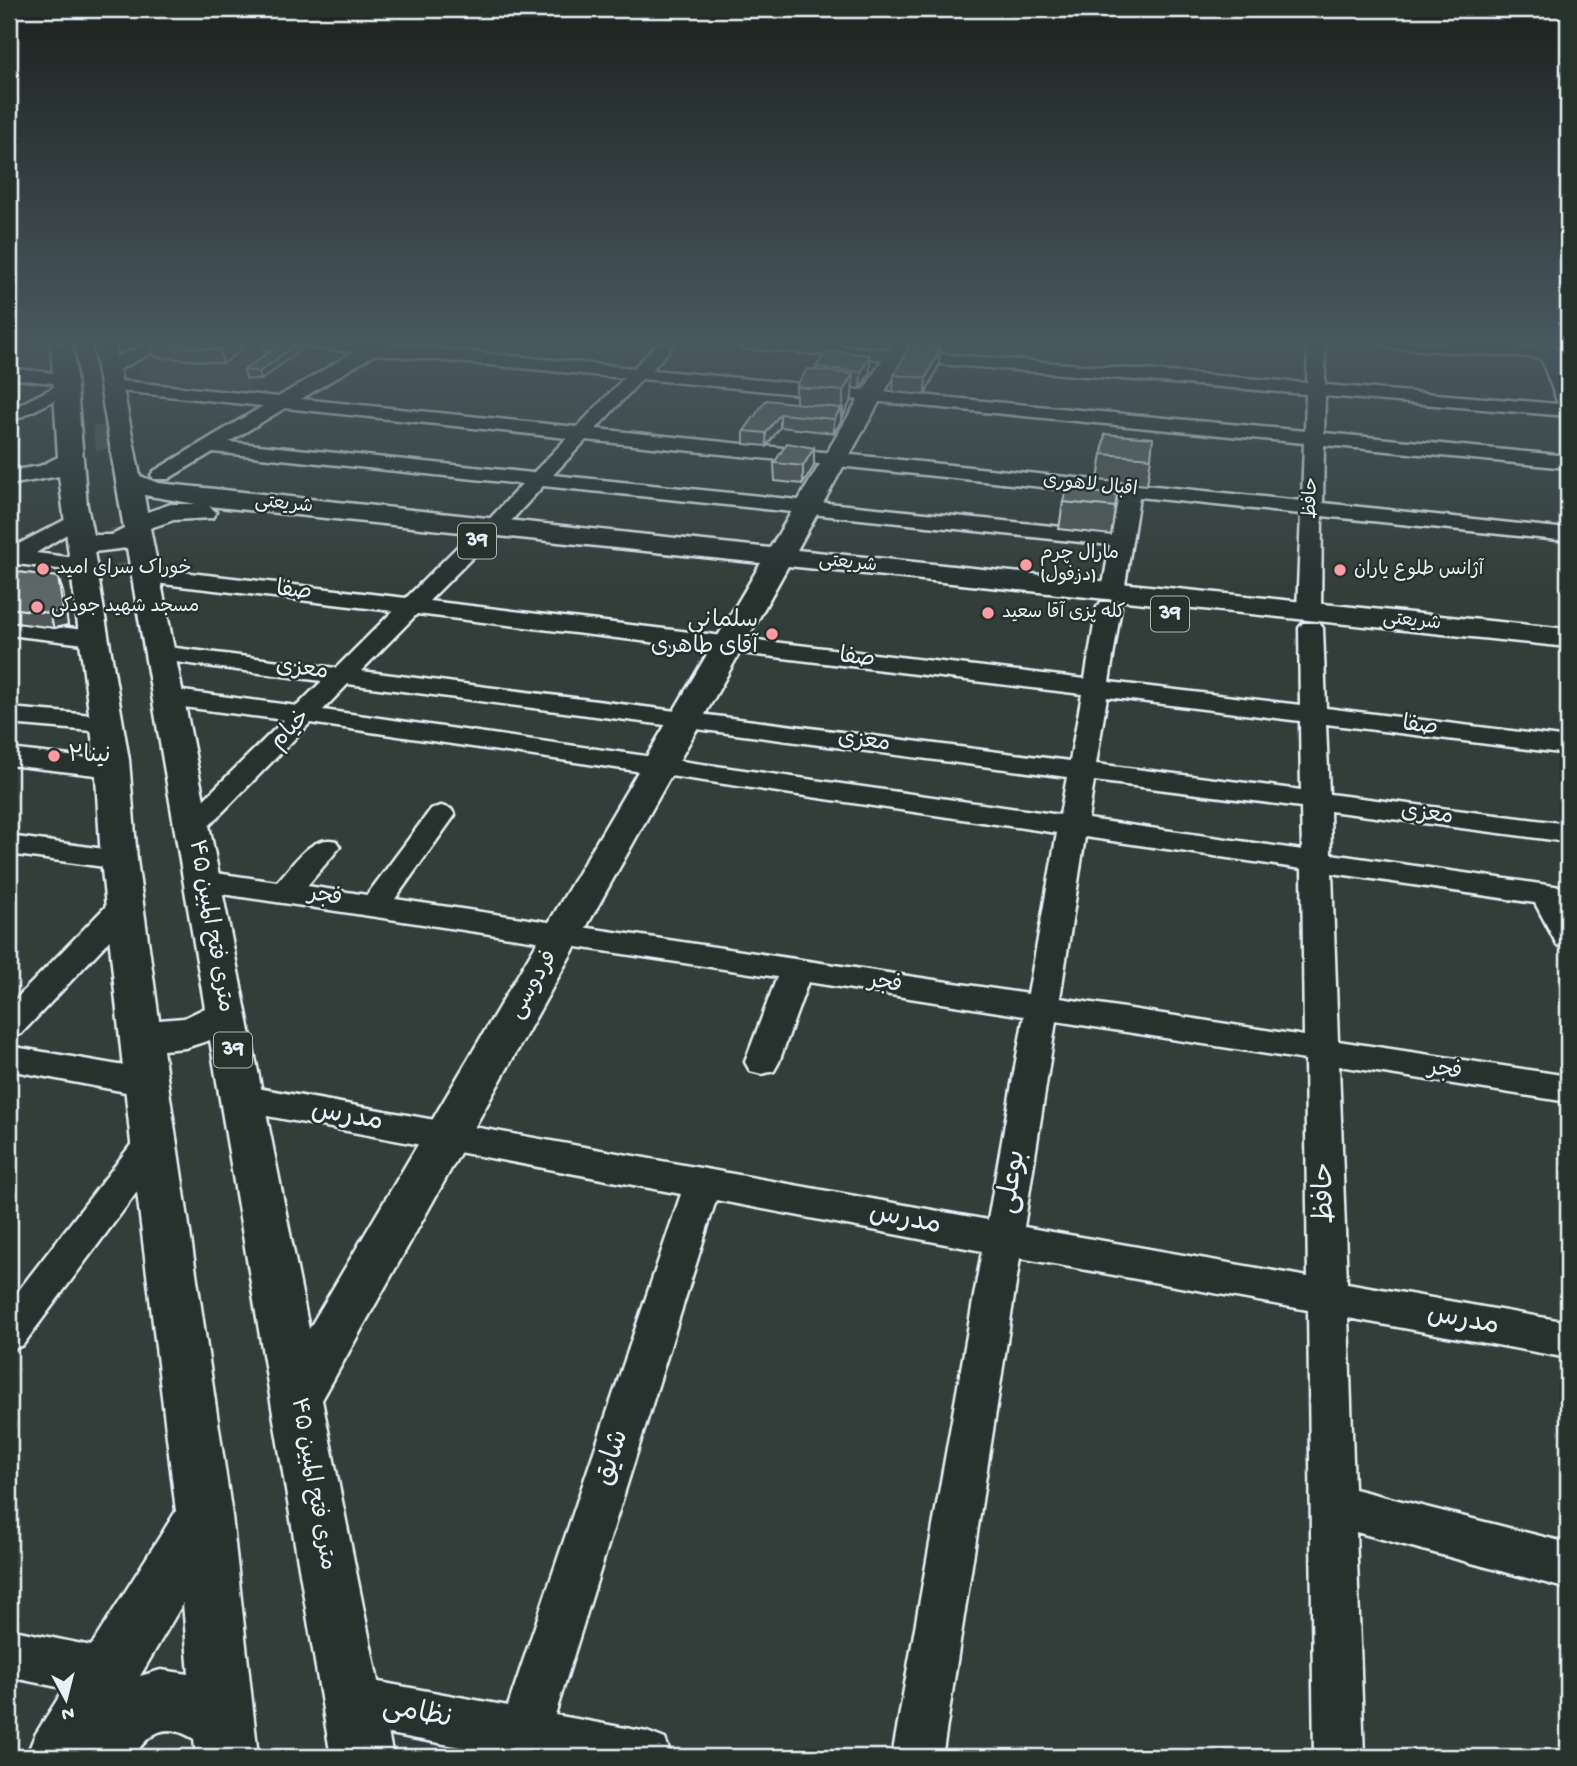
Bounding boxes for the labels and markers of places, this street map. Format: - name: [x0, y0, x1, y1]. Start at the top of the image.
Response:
- place label: مارال چرم (دزفول): [1040, 543, 1119, 588]
- marker: مارال چرم (دزفول): [1018, 557, 1034, 573]
- place label: آژانس طلوع یاران: [1354, 557, 1485, 582]
- place label: خوراک سرای امید: [57, 558, 191, 581]
- marker: خوراک سرای امید: [35, 561, 51, 577]
- marker: آژانس طلوع یاران: [1332, 562, 1348, 578]
- place label: مسجد شهید جودکی: [51, 596, 199, 619]
- marker: مسجد شهید جودکی: [29, 599, 45, 615]
- place label: کله پزی آقا سعید: [1002, 600, 1126, 625]
- marker: کله پزی آقا سعید: [980, 605, 996, 621]
- place label: سلمانی آقای طاهری: [651, 608, 759, 661]
- marker: سلمانی آقای طاهری: [764, 626, 780, 642]
- place label: نینا۲: [68, 743, 110, 770]
- marker: نینا۲: [46, 748, 62, 764]

